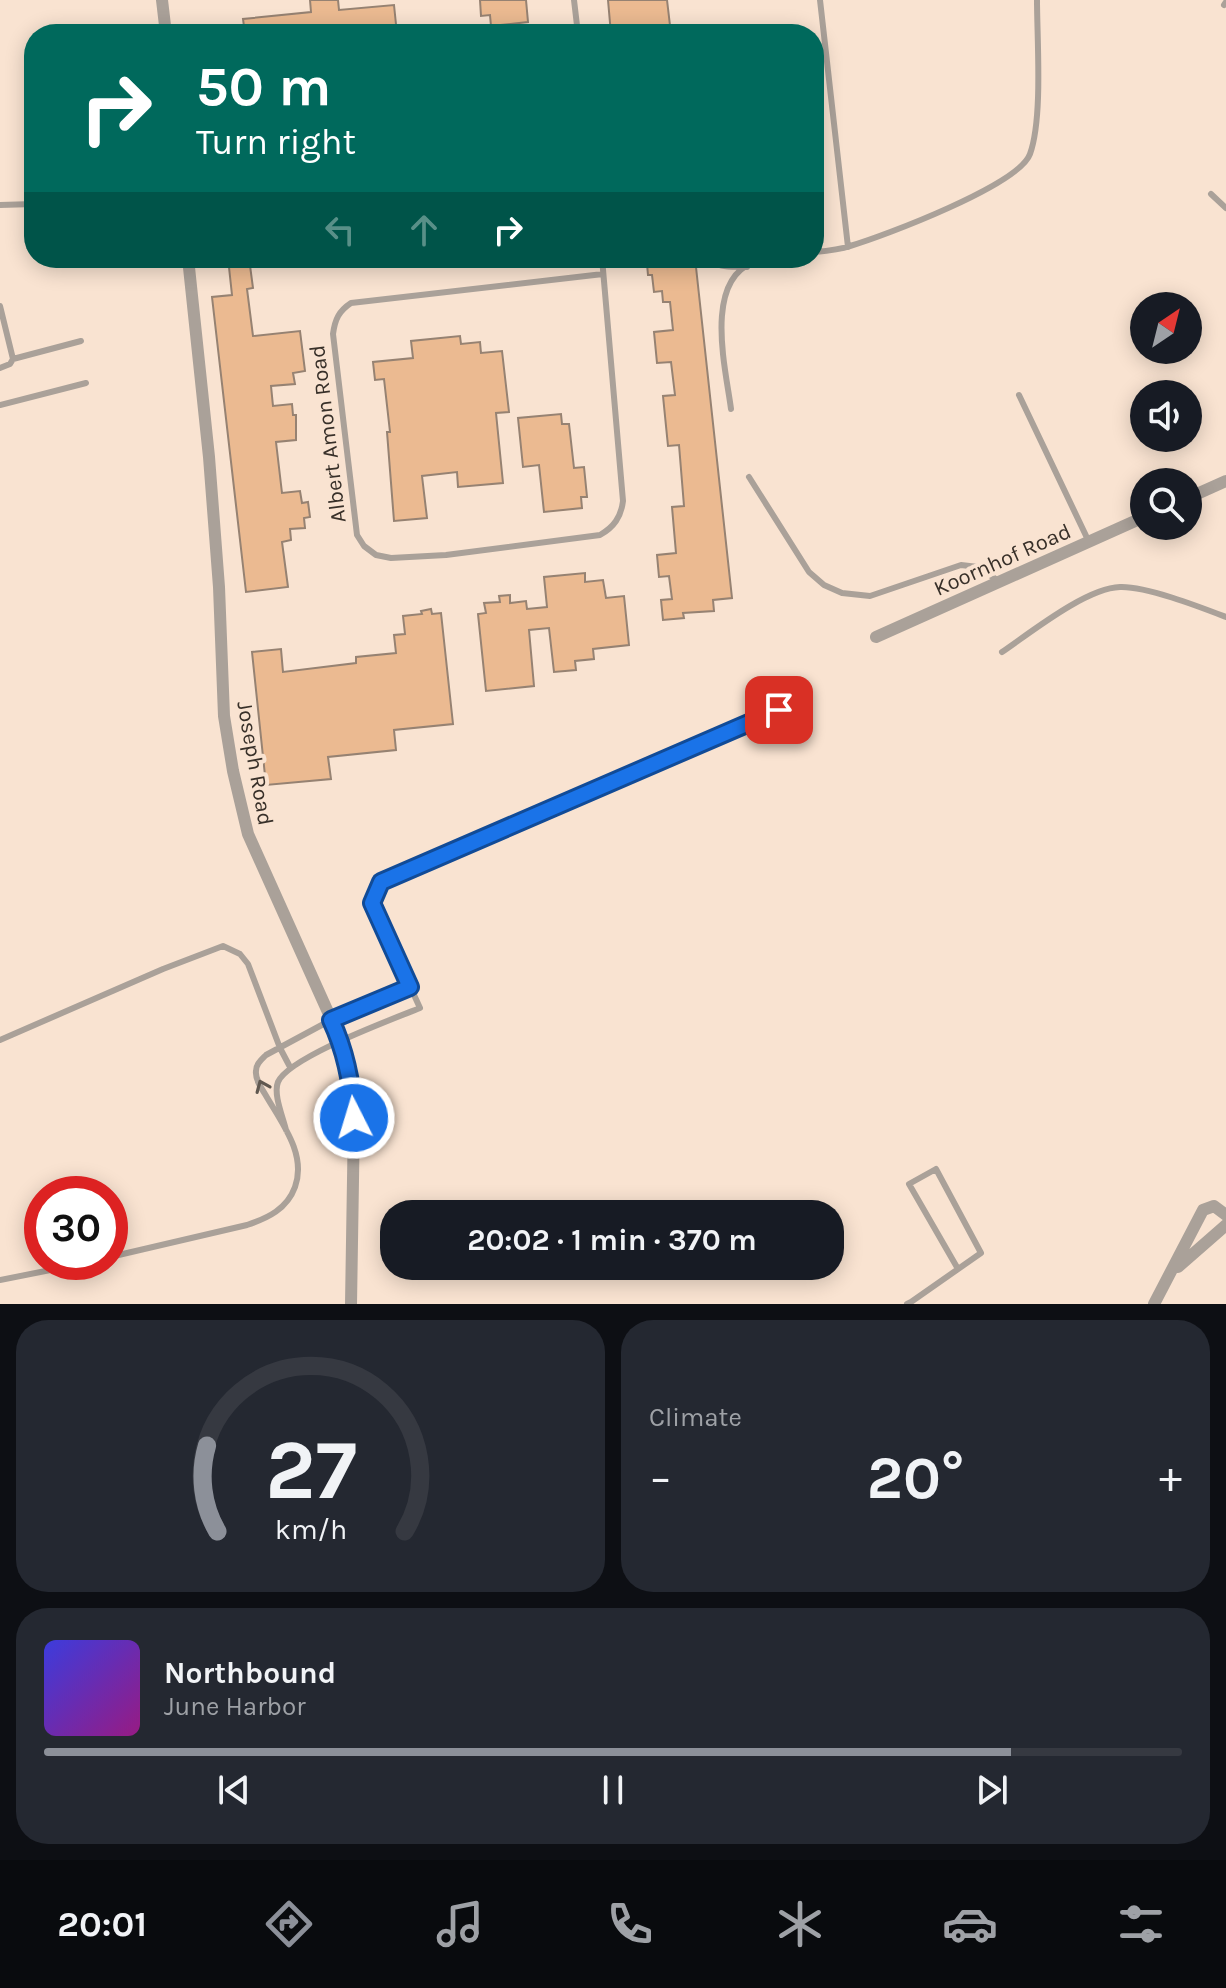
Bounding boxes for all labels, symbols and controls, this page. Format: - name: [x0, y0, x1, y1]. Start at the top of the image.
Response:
- text: 50 m: [196, 54, 331, 119]
- icon: right: [64, 56, 168, 160]
- text: Turn right: [196, 121, 356, 163]
- icon: left: [318, 208, 362, 252]
- icon: ahead: [402, 208, 446, 252]
- icon: right: [486, 208, 530, 252]
- north arrow: [1130, 292, 1202, 364]
- map controls: [1130, 292, 1202, 540]
- street label: Albert Amon Road: [304, 343, 352, 524]
- button: sound: [1130, 380, 1202, 452]
- button: search: [1130, 468, 1202, 540]
- street label: Koornhof Road: [930, 518, 1075, 602]
- pin: [745, 676, 813, 744]
- icon: arrive: [757, 688, 801, 732]
- street label: Joseph Road: [231, 699, 279, 827]
- position arrow: [312, 1076, 396, 1160]
- one-way arrow: [255, 1080, 271, 1094]
- speed limit sign: 30: [24, 1176, 128, 1280]
- text: 20:02 · 1 min · 370 m: [467, 1222, 757, 1258]
- text: Climate: [649, 1402, 742, 1433]
- text: 27: [265, 1422, 356, 1519]
- text: 20°: [867, 1443, 964, 1513]
- text: −: [649, 1452, 672, 1503]
- text: +: [1159, 1452, 1182, 1503]
- text: km/h: [274, 1513, 347, 1546]
- text: Northbound: [164, 1655, 336, 1691]
- text: June Harbor: [164, 1691, 306, 1722]
- icon: previous: [212, 1768, 256, 1812]
- icon: pause: [591, 1768, 635, 1812]
- icon: next: [970, 1768, 1014, 1812]
- icon: directions: [261, 1896, 317, 1952]
- icon: music: [432, 1896, 488, 1952]
- icon: phone: [602, 1896, 658, 1952]
- icon: climate: [772, 1896, 828, 1952]
- icon: car: [942, 1896, 998, 1952]
- icon: filters: [1113, 1896, 1169, 1952]
- text: 20:01: [57, 1903, 147, 1945]

